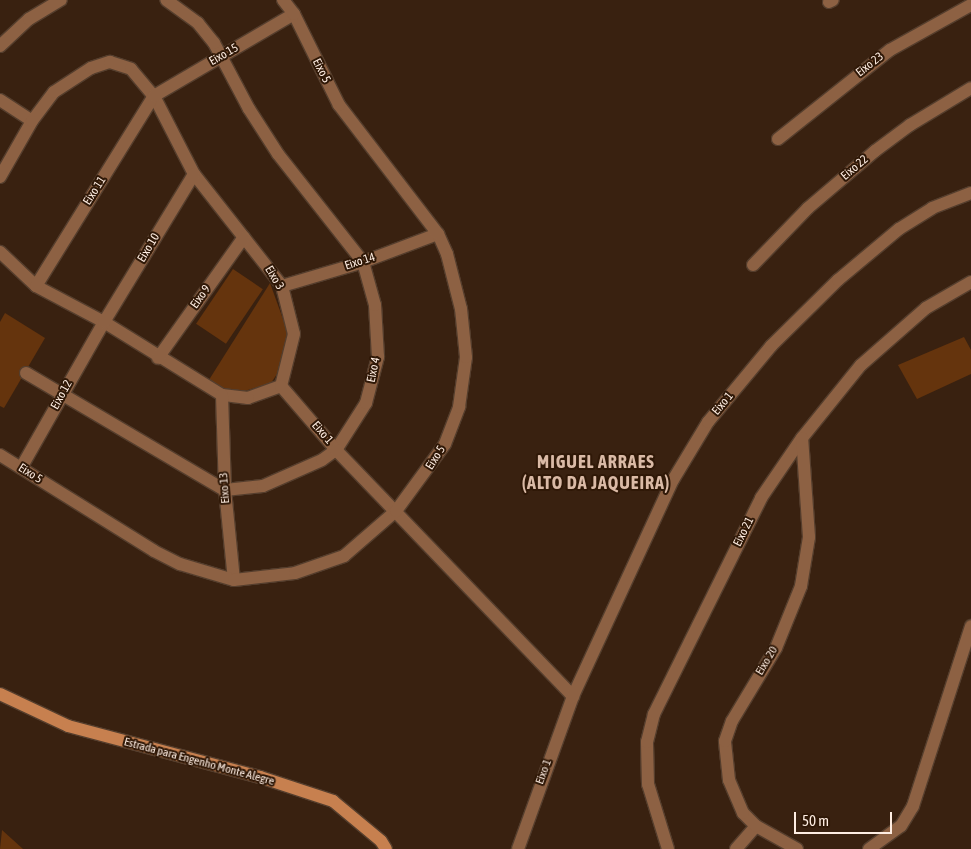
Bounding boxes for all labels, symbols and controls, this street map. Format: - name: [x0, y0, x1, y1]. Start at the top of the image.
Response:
- street label: Eixo 15: [207, 41, 241, 69]
- street label: Eixo 23: [853, 50, 887, 80]
- street label: Eixo 5: [309, 56, 333, 86]
- street label: Eixo 22: [838, 152, 872, 184]
- street label: Eixo 11: [81, 174, 109, 208]
- street label: Eixo 10: [135, 231, 163, 265]
- street label: Eixo 14: [343, 250, 377, 274]
- street label: Eixo 3: [261, 263, 287, 293]
- street label: Eixo 9: [188, 282, 214, 312]
- street label: Eixo 4: [364, 356, 384, 384]
- street label: Eixo 12: [48, 378, 76, 412]
- street label: Eixo 1: [709, 390, 737, 418]
- street label: Eixo 1: [308, 419, 336, 447]
- street label: Eixo 5: [423, 443, 449, 473]
- district label: MIGUEL ARRAES (ALTO DA JAQUEIRA): [520, 452, 672, 494]
- street label: Eixo 5: [15, 461, 45, 487]
- street label: Eixo 13: [217, 472, 233, 504]
- street label: Eixo 21: [731, 515, 757, 549]
- street label: Eixo 20: [753, 644, 781, 678]
- street label: Estrada para Engenho Monte Alegre: [122, 735, 276, 789]
- street label: Eixo 1: [533, 758, 555, 786]
- scale bar: [796, 802, 894, 834]
- text: 50 m: [802, 812, 829, 829]

